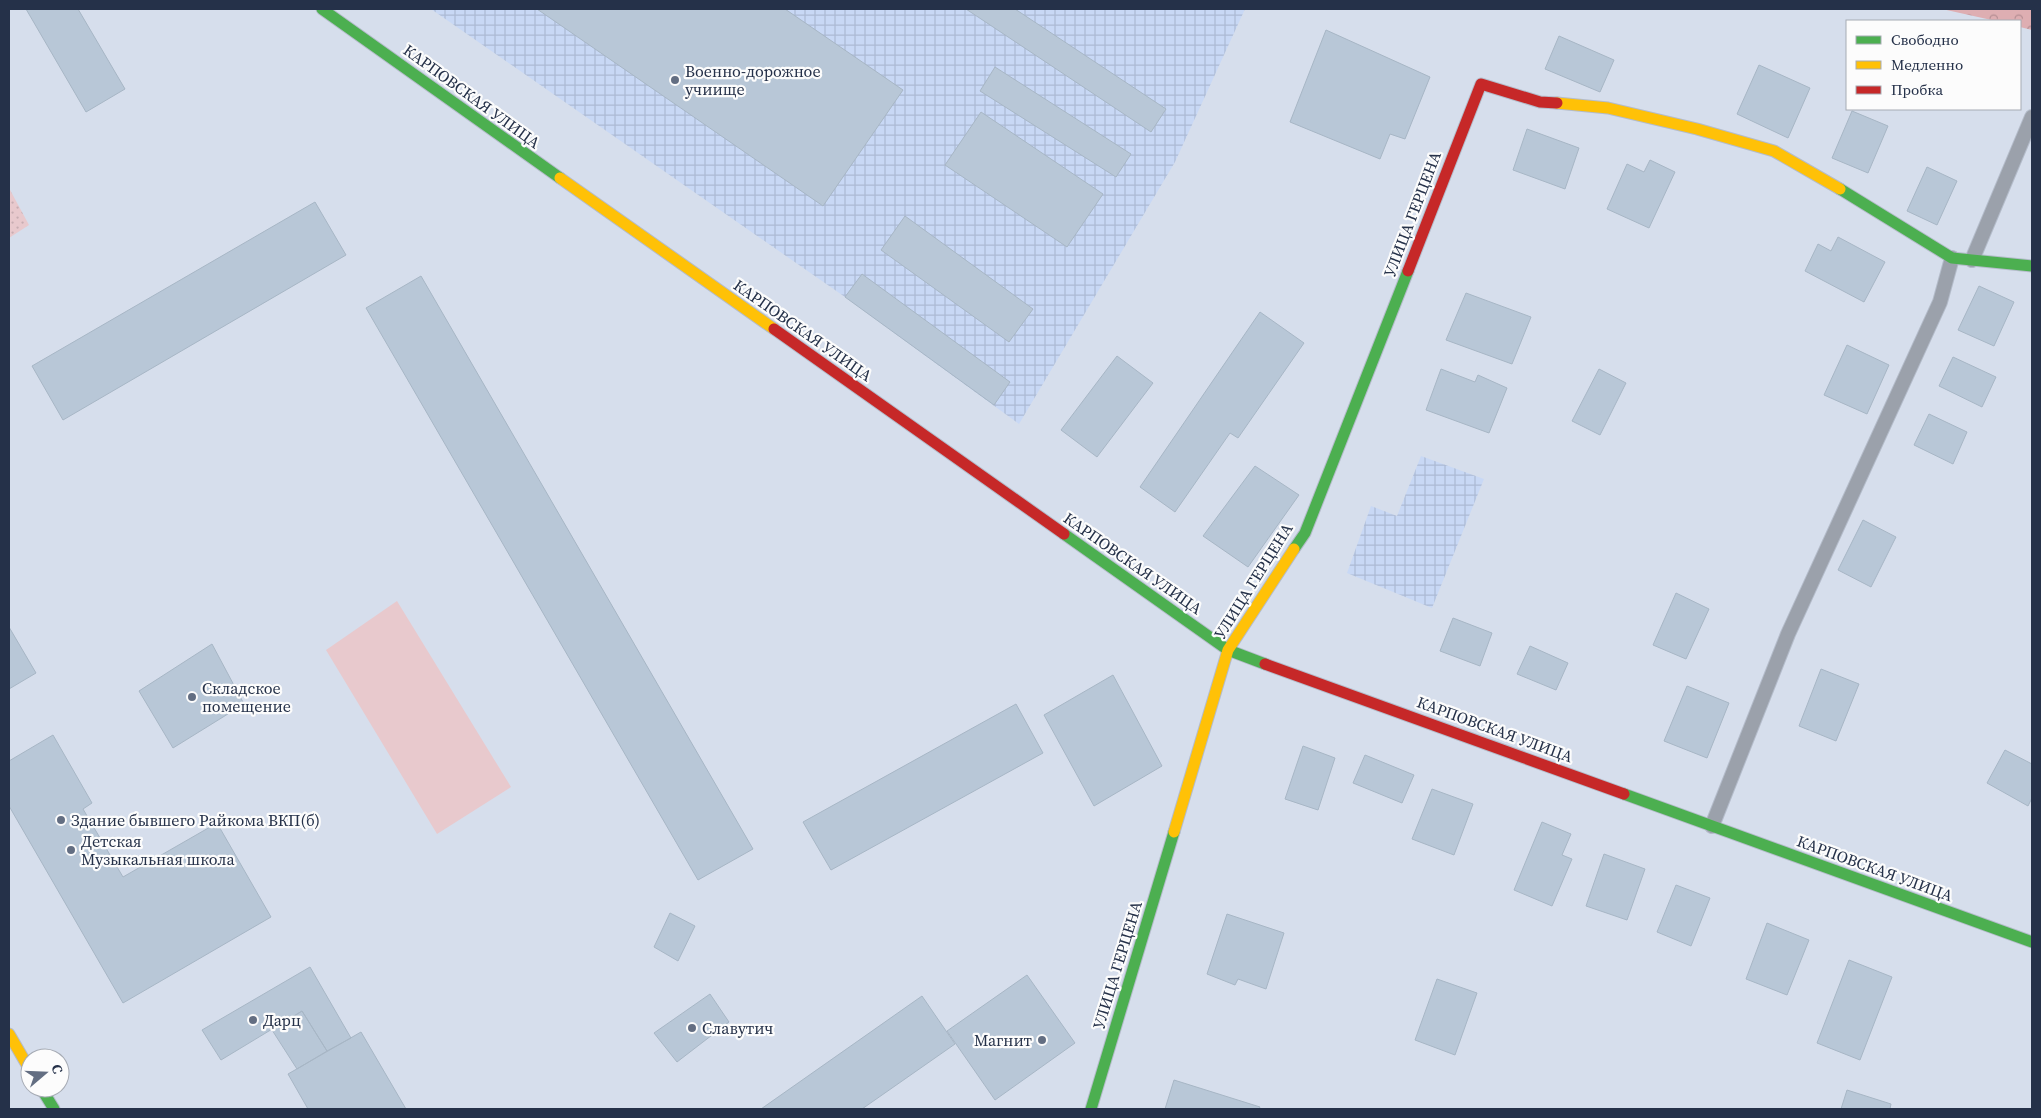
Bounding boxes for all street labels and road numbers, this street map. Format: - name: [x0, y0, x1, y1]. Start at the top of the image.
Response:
- street label: КАРПОВСКАЯ УЛИЦА: [399, 39, 545, 153]
- street label: УЛИЦА ГЕРЦЕНА: [1378, 148, 1446, 280]
- street label: КАРПОВСКАЯ УЛИЦА: [729, 274, 877, 386]
- street label: КАРПОВСКАЯ УЛИЦА: [1059, 507, 1207, 619]
- street label: УЛИЦА ГЕРЦЕНА: [1208, 518, 1298, 643]
- street label: КАРПОВСКАЯ УЛИЦА: [1414, 691, 1576, 768]
- street label: КАРПОВСКАЯ УЛИЦА: [1794, 830, 1956, 907]
- street label: УЛИЦА ГЕРЦЕНА: [1087, 898, 1147, 1032]

